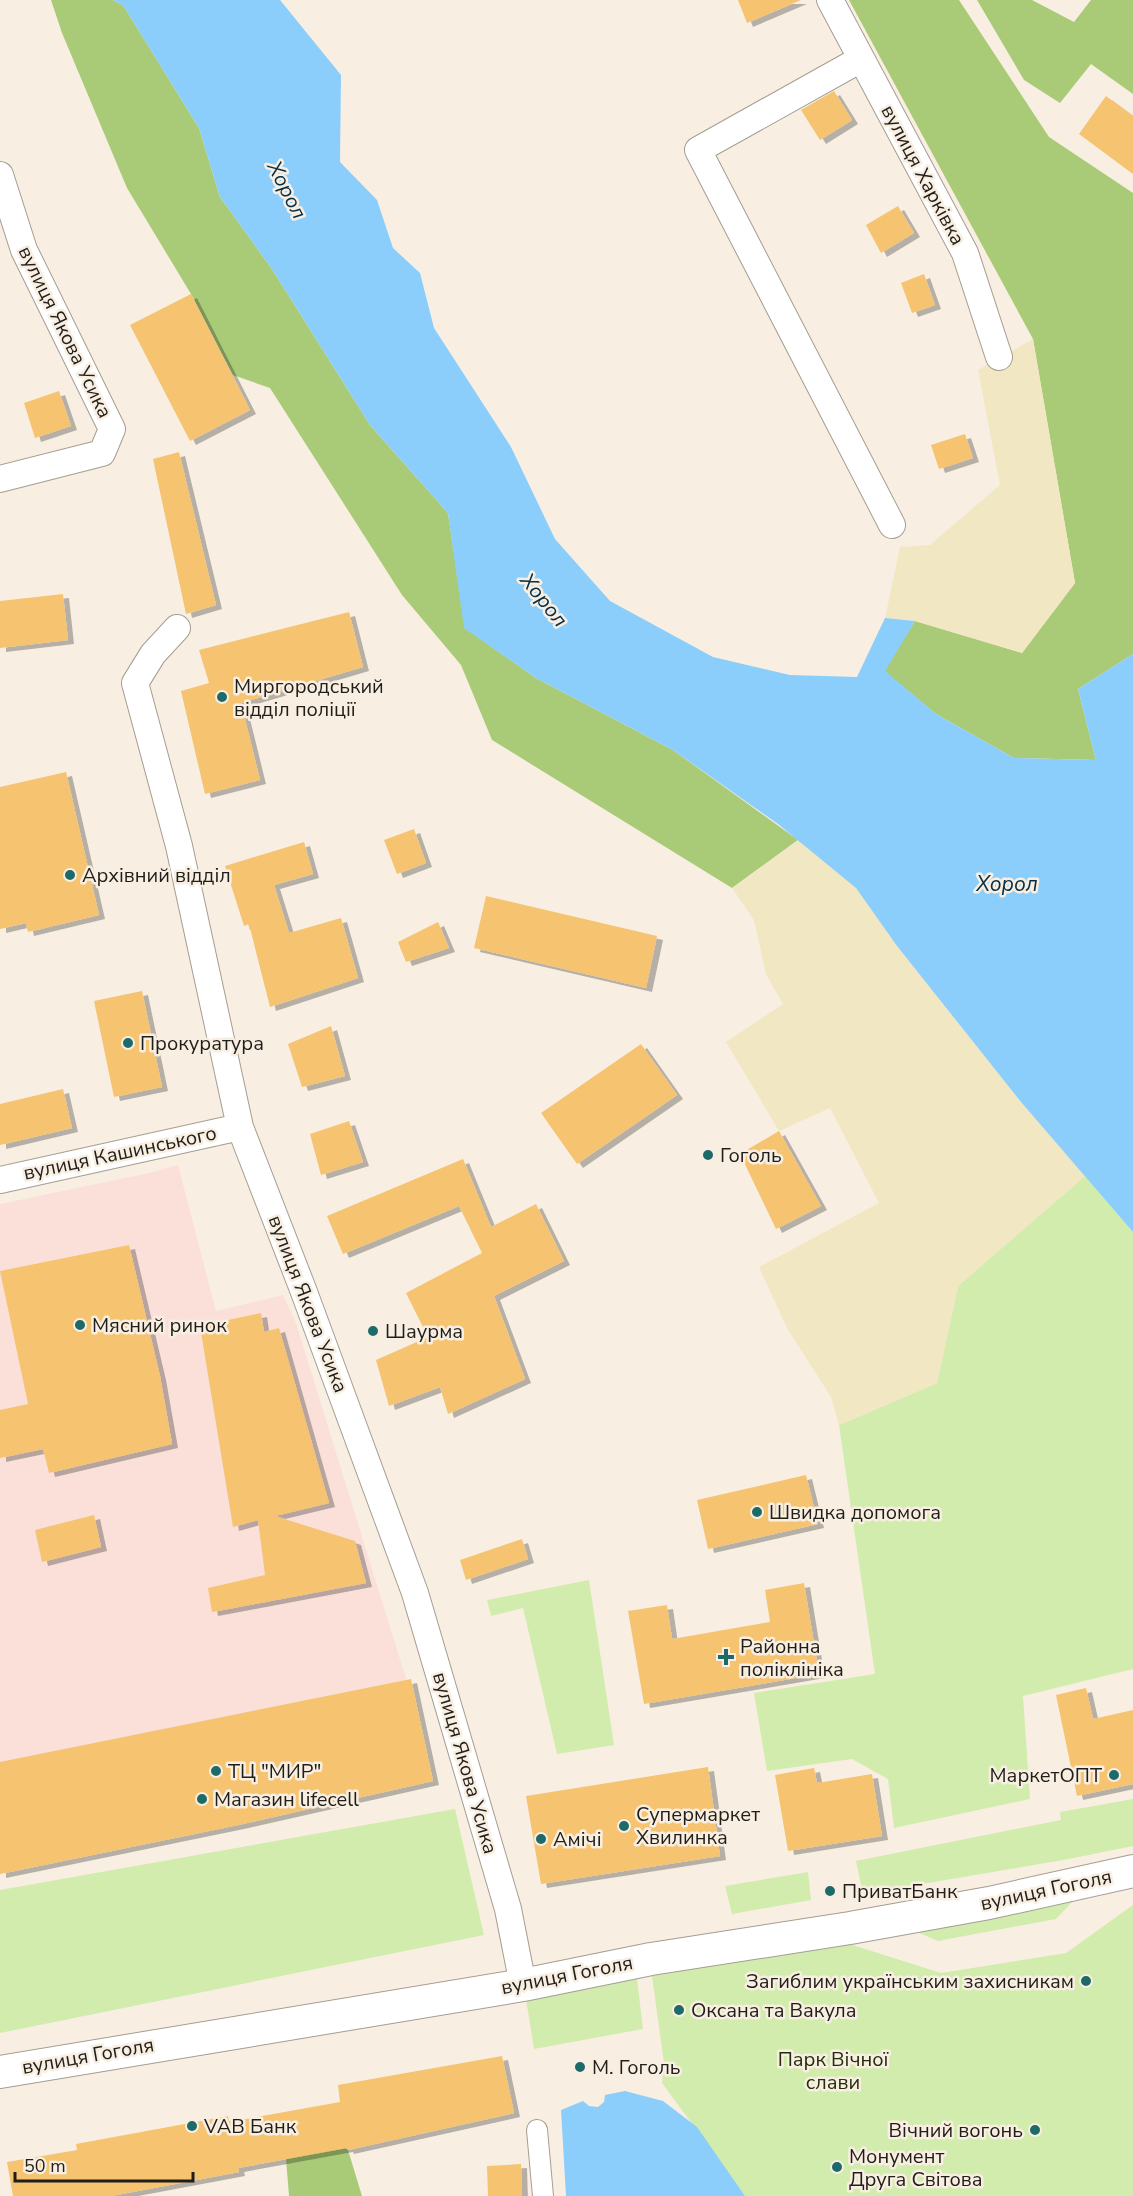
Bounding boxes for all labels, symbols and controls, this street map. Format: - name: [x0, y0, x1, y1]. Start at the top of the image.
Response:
- street label: вулиця Харківка: [875, 100, 971, 250]
- water label: Хорол: [260, 155, 313, 224]
- street label: вулиця Якова Усика: [12, 242, 118, 422]
- water label: Хорол: [513, 566, 574, 633]
- place label: Миргородський відділ поліції: [234, 673, 384, 723]
- marker: Миргородський відділ поліції: [215, 690, 229, 704]
- place label: Архівний відділ: [82, 862, 231, 889]
- marker: Архівний відділ: [63, 868, 77, 882]
- water label: Хорол: [975, 870, 1038, 898]
- place label: Прокуратура: [140, 1030, 264, 1057]
- marker: Прокуратура: [121, 1036, 135, 1050]
- street label: вулиця Кашинського: [21, 1119, 219, 1187]
- place label: Гоголь: [720, 1142, 782, 1169]
- marker: Гоголь: [701, 1148, 715, 1162]
- street label: вулиця Якова Усика: [262, 1211, 354, 1397]
- place label: Мясний ринок: [92, 1312, 227, 1339]
- marker: Мясний ринок: [73, 1318, 87, 1332]
- place label: Шаурма: [385, 1318, 463, 1345]
- marker: Шаурма: [366, 1324, 380, 1338]
- place label: Швидка допомога: [769, 1499, 941, 1526]
- marker: Швидка допомога: [750, 1505, 764, 1519]
- place label: Районна поліклініка: [740, 1633, 844, 1683]
- marker: Районна поліклініка: [717, 1648, 735, 1666]
- street label: вулиця Якова Усика: [426, 1669, 504, 1857]
- place label: ТЦ "МИР": [228, 1758, 321, 1785]
- place label: МаркетОПТ: [990, 1762, 1102, 1789]
- marker: ТЦ "МИР": [209, 1764, 223, 1778]
- marker: МаркетОПТ: [1107, 1768, 1121, 1782]
- place label: Магазин lifecell: [214, 1786, 359, 1813]
- marker: Магазин lifecell: [195, 1792, 209, 1806]
- place label: Супермаркет Хвилинка: [636, 1801, 760, 1851]
- marker: Супермаркет Хвилинка: [617, 1819, 631, 1833]
- place label: Амічі: [553, 1826, 601, 1853]
- marker: Амічі: [534, 1832, 548, 1846]
- street label: вулиця Гоголя: [978, 1863, 1114, 1917]
- place label: ПриватБанк: [842, 1878, 958, 1905]
- marker: ПриватБанк: [823, 1884, 837, 1898]
- street label: вулиця Гоголя: [499, 1949, 635, 2001]
- place label: Загиблим українським захисникам: [746, 1968, 1074, 1995]
- marker: Загиблим українським захисникам: [1079, 1974, 1093, 1988]
- place label: Оксана та Вакула: [691, 1997, 857, 2024]
- marker: Оксана та Вакула: [672, 2003, 686, 2017]
- street label: вулиця Гоголя: [20, 2031, 156, 2081]
- park label: Парк Вічної слави: [778, 2046, 890, 2096]
- place label: М. Гоголь: [592, 2054, 681, 2081]
- marker: М. Гоголь: [573, 2060, 587, 2074]
- place label: VAB Банк: [203, 2113, 297, 2140]
- place label: Вічний вогонь: [889, 2117, 1023, 2144]
- marker: VAB Банк: [185, 2119, 199, 2133]
- marker: Вічний вогонь: [1028, 2123, 1042, 2137]
- place label: Монумент Друга Світова: [849, 2143, 983, 2193]
- scale bar: [15, 2145, 194, 2183]
- text: 50 m: [24, 2154, 66, 2178]
- marker: Монумент Друга Світова: [830, 2160, 844, 2174]

